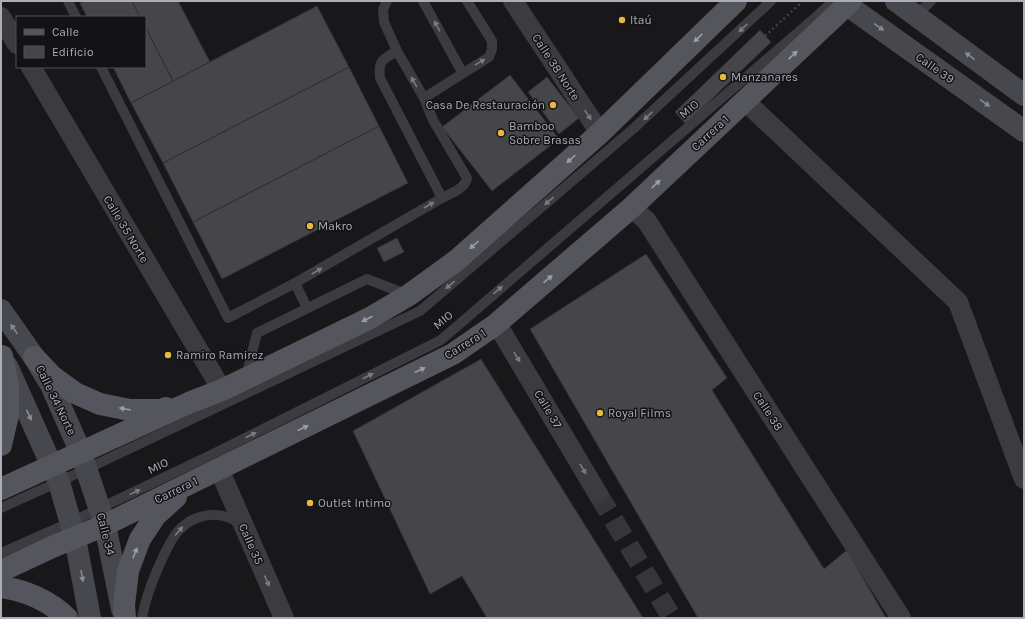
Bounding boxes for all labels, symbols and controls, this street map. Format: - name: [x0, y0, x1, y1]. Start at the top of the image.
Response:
- place label: Itaú: [630, 13, 652, 27]
- marker: Itaú: [617, 15, 627, 25]
- legend: [16, 16, 146, 68]
- one-way arrow: [433, 20, 440, 32]
- one-way arrow: [738, 23, 748, 32]
- one-way arrow: [873, 23, 884, 31]
- text: Calle: [52, 25, 79, 39]
- street label: Calle 38 Norte: [529, 31, 583, 103]
- one-way arrow: [693, 33, 703, 43]
- text: Edificio: [52, 45, 93, 59]
- street label: Calle 39: [913, 50, 957, 86]
- one-way arrow: [789, 51, 798, 60]
- one-way arrow: [965, 52, 975, 60]
- one-way arrow: [474, 58, 486, 65]
- place label: Manzanares: [731, 70, 798, 84]
- marker: Manzanares: [718, 72, 728, 82]
- one-way arrow: [411, 76, 418, 88]
- street label: MIO: [676, 97, 702, 121]
- place label: Casa De Restauración: [426, 98, 545, 112]
- one-way arrow: [979, 99, 990, 107]
- marker: Casa De Restauración: [548, 100, 558, 110]
- one-way arrow: [584, 110, 592, 120]
- one-way arrow: [643, 111, 652, 120]
- street label: Carrera 1: [688, 112, 732, 154]
- place label: Bamboo Sobre Brasas: [509, 119, 581, 147]
- marker: Bamboo Sobre Brasas: [496, 128, 506, 138]
- one-way arrow: [566, 154, 576, 164]
- one-way arrow: [651, 179, 661, 189]
- street label: Calle 35 Norte: [100, 193, 152, 265]
- one-way arrow: [544, 196, 554, 206]
- one-way arrow: [423, 202, 435, 209]
- place label: Makro: [318, 219, 352, 233]
- marker: Makro: [305, 221, 315, 231]
- one-way arrow: [469, 241, 479, 250]
- one-way arrow: [311, 267, 323, 274]
- one-way arrow: [543, 275, 553, 284]
- one-way arrow: [445, 281, 455, 290]
- one-way arrow: [494, 286, 503, 295]
- street label: MIO: [430, 308, 456, 332]
- one-way arrow: [361, 316, 373, 322]
- one-way arrow: [10, 323, 18, 334]
- street label: Carrera 1: [442, 326, 488, 362]
- place label: Ramiro Ramirez: [176, 348, 264, 362]
- marker: Ramiro Ramirez: [163, 350, 173, 360]
- one-way arrow: [513, 352, 521, 362]
- street label: Calle 34 Norte: [33, 363, 79, 437]
- one-way arrow: [414, 367, 425, 373]
- one-way arrow: [362, 373, 373, 380]
- street label: Calle 37: [531, 387, 565, 431]
- street label: Calle 38: [750, 389, 786, 433]
- one-way arrow: [119, 406, 131, 412]
- place label: Royal Films: [608, 406, 671, 420]
- marker: Royal Films: [595, 408, 605, 418]
- one-way arrow: [26, 409, 32, 421]
- one-way arrow: [297, 424, 309, 431]
- one-way arrow: [246, 432, 257, 438]
- street label: MIO: [145, 455, 171, 477]
- one-way arrow: [579, 464, 587, 474]
- street label: Carrera 1: [152, 474, 200, 506]
- one-way arrow: [129, 489, 140, 495]
- place label: Outlet Intimo: [318, 496, 391, 510]
- marker: Outlet Intimo: [305, 498, 315, 508]
- street label: Calle 34: [94, 511, 118, 557]
- street label: Calle 35: [236, 521, 266, 567]
- one-way arrow: [174, 526, 183, 537]
- one-way arrow: [132, 546, 138, 558]
- one-way arrow: [80, 570, 86, 582]
- one-way arrow: [264, 575, 270, 586]

